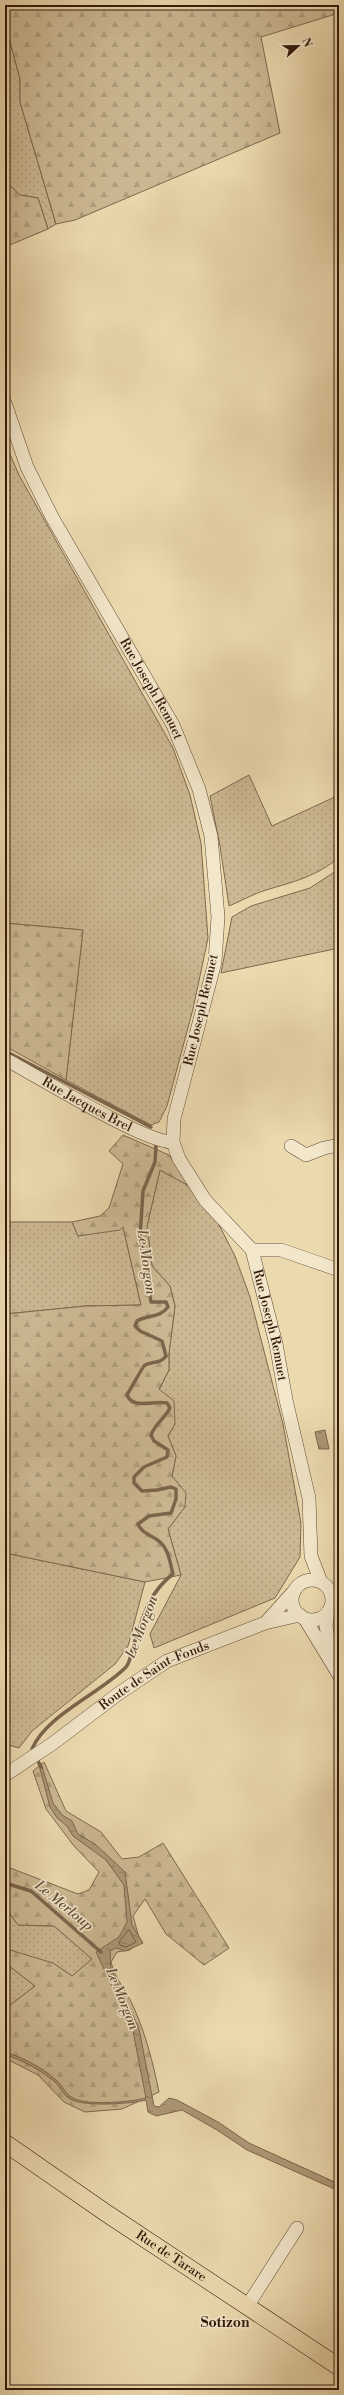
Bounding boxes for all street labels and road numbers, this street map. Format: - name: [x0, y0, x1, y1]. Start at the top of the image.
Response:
- street label: Rue Joseph Remuet: [116, 635, 186, 742]
- street label: Rue Joseph Remuet: [180, 952, 222, 1067]
- street label: Rue Jacques Brel: [39, 1074, 135, 1136]
- street label: Rue Joseph Remuet: [249, 1268, 291, 1383]
- street label: Route de Saint-Fonds: [96, 1637, 212, 1714]
- street label: Rue de Tarare: [133, 2227, 210, 2285]

